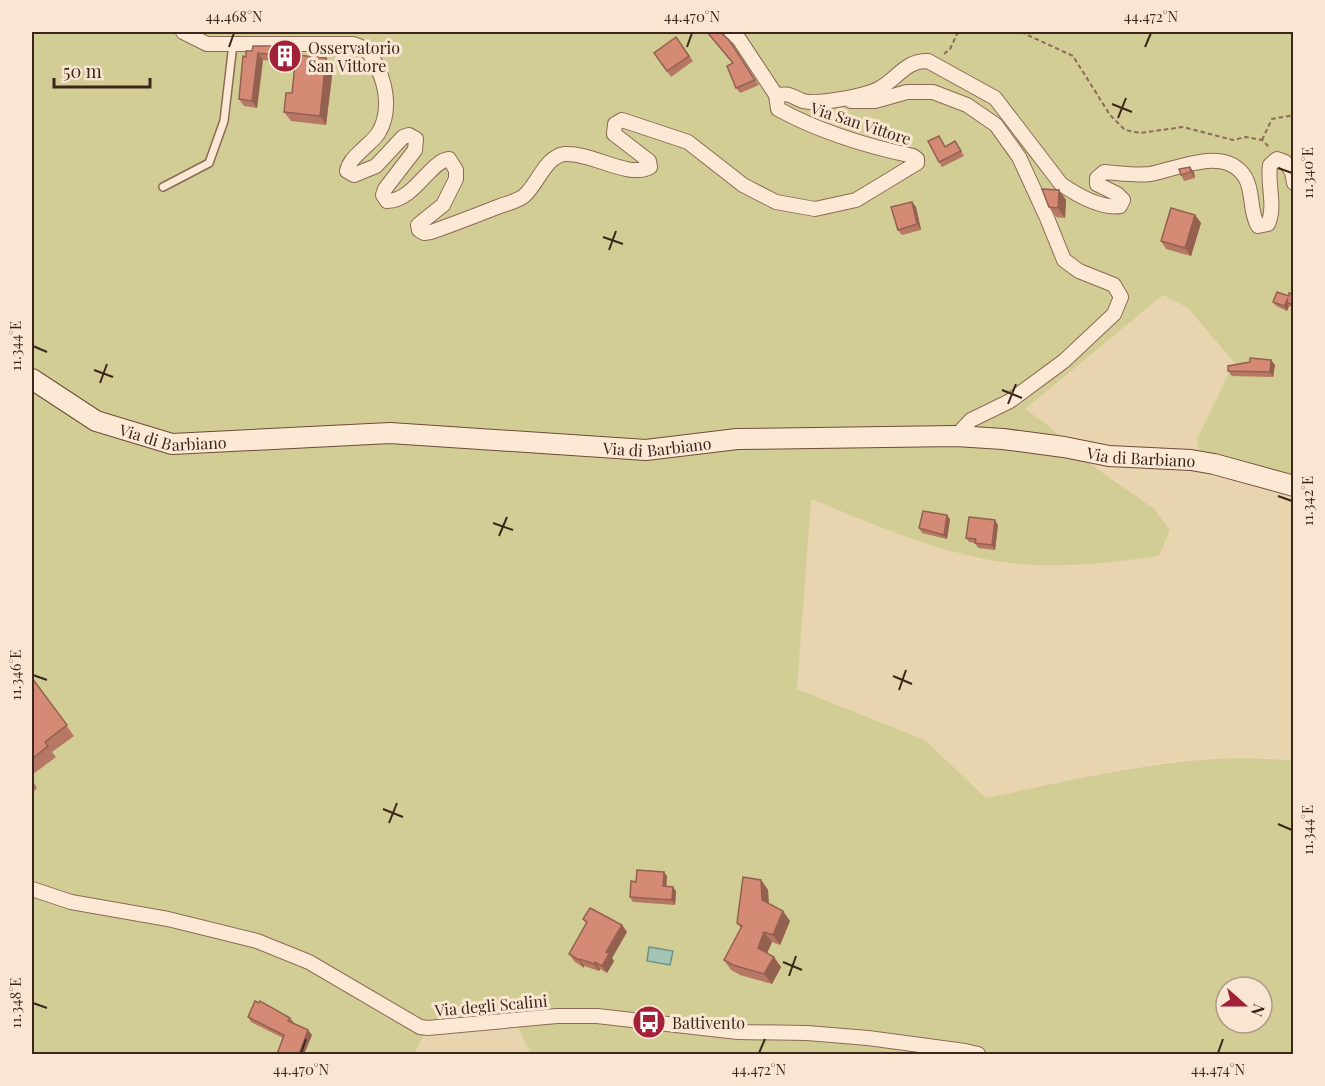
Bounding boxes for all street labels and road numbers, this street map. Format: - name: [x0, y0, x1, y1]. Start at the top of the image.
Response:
- street label: Via San Vittore: [807, 97, 914, 149]
- street label: Via di Barbiano: [116, 418, 227, 455]
- street label: Via di Barbiano: [601, 432, 713, 461]
- street label: Via di Barbiano: [1084, 441, 1196, 471]
- street label: Via degli Scalini: [433, 990, 549, 1020]

